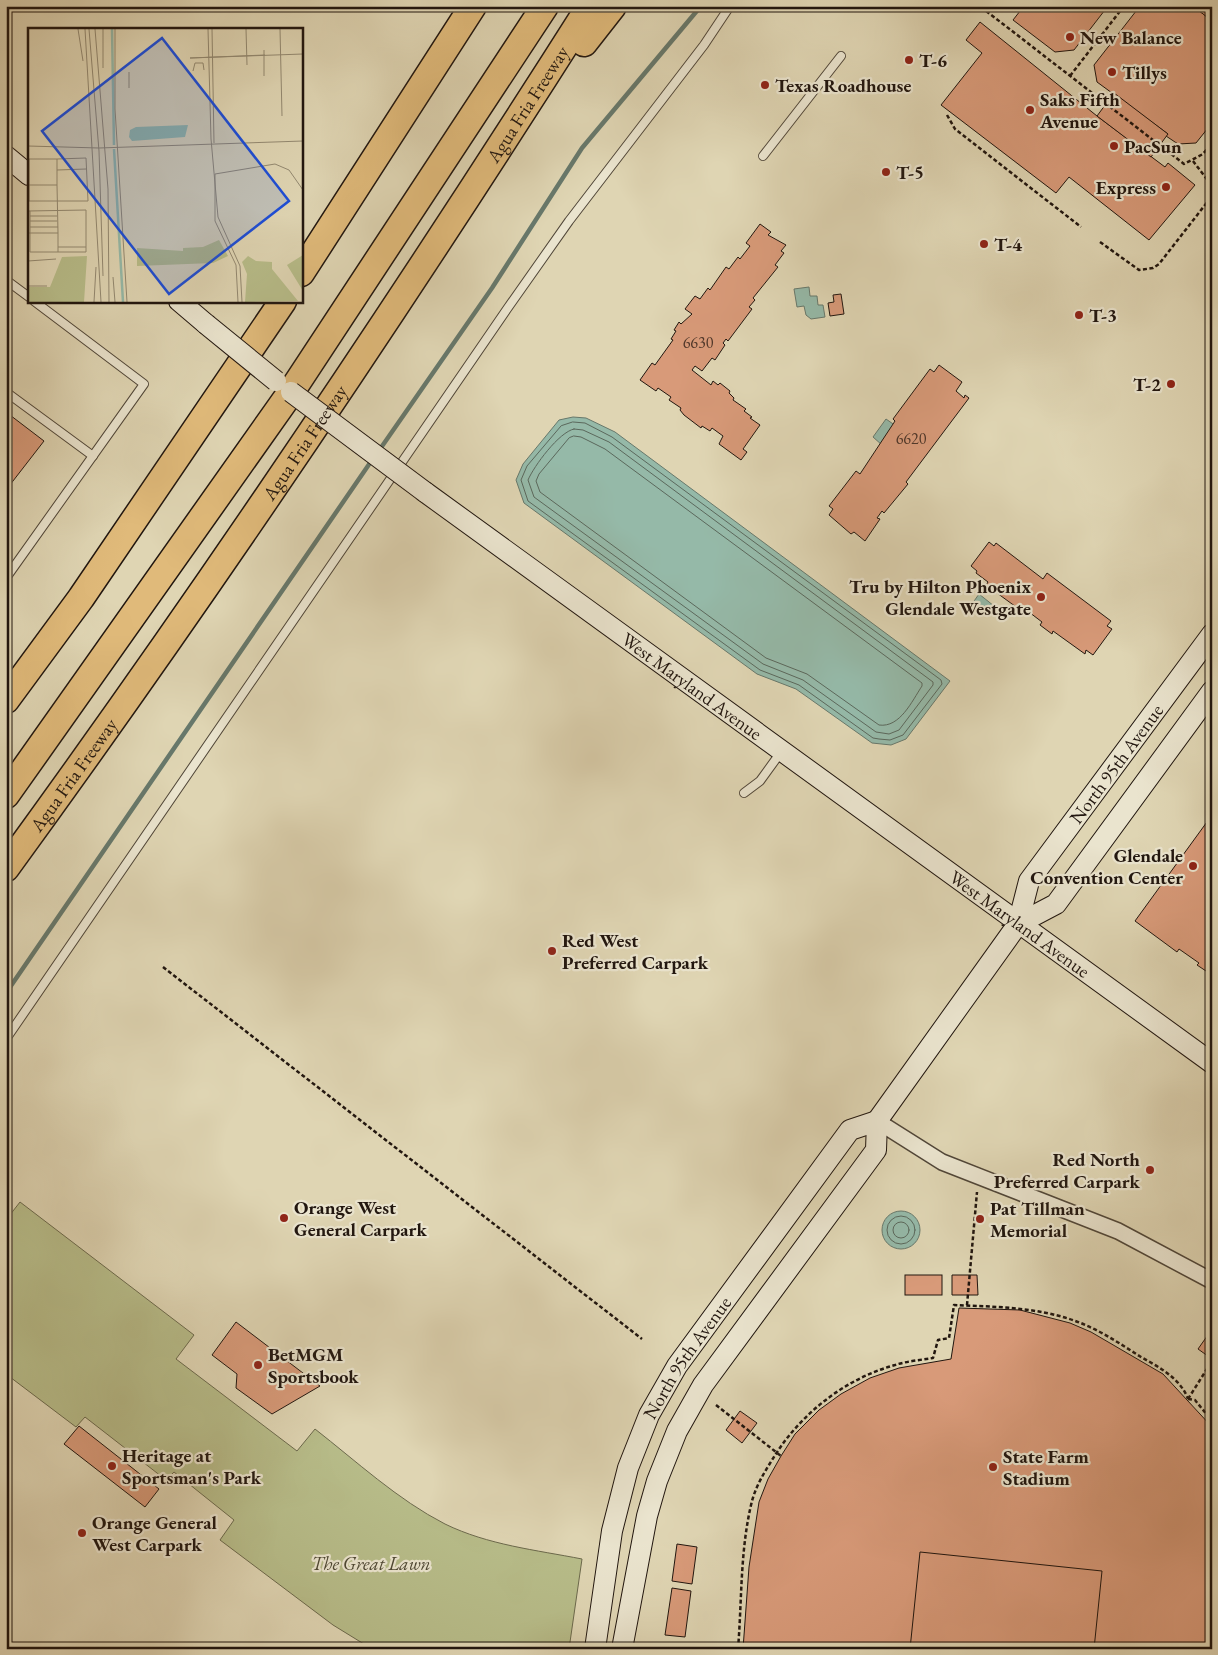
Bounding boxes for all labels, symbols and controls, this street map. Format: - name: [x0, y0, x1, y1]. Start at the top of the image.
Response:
- place label: New Balance: [1080, 25, 1182, 50]
- inset map: [28, 28, 302, 302]
- marker: New Balance: [1064, 31, 1076, 43]
- street label: Agua Fria Freeway: [480, 41, 575, 168]
- place label: T-6: [919, 48, 947, 73]
- marker: T-6: [903, 54, 915, 66]
- place label: Tillys: [1122, 60, 1167, 85]
- marker: Tillys: [1106, 66, 1118, 78]
- place label: Texas Roadhouse: [775, 73, 911, 98]
- marker: Texas Roadhouse: [759, 79, 771, 91]
- place label: Saks Fifth Avenue: [1039, 87, 1120, 134]
- marker: Saks Fifth Avenue: [1024, 104, 1036, 116]
- place label: PacSun: [1124, 134, 1182, 159]
- marker: PacSun: [1108, 140, 1120, 152]
- place label: T-5: [896, 160, 924, 185]
- marker: T-5: [880, 166, 892, 178]
- place label: Express: [1096, 175, 1156, 200]
- marker: Express: [1160, 181, 1172, 193]
- place label: T-4: [994, 232, 1023, 257]
- marker: T-4: [978, 238, 990, 250]
- place label: T-3: [1089, 303, 1117, 328]
- marker: T-3: [1073, 309, 1085, 321]
- house number: 6630: [683, 332, 714, 353]
- place label: T-2: [1133, 372, 1161, 397]
- marker: T-2: [1165, 378, 1177, 390]
- street label: Agua Fria Freeway: [256, 379, 353, 506]
- house number: 6620: [896, 428, 927, 449]
- place label: Tru by Hilton Phoenix Glendale Westgate: [849, 574, 1031, 621]
- marker: Tru by Hilton Phoenix Glendale Westgate: [1035, 591, 1047, 603]
- street label: West Maryland Avenue: [616, 627, 767, 746]
- street label: North 95th Avenue: [1064, 699, 1169, 829]
- street label: Agua Fria Freeway: [24, 713, 123, 838]
- place label: Glendale Convention Center: [1030, 843, 1183, 890]
- marker: Glendale Convention Center: [1187, 860, 1199, 872]
- street label: West Maryland Avenue: [944, 865, 1095, 984]
- place label: Red West Preferred Carpark: [562, 928, 709, 975]
- marker: Red West Preferred Carpark: [546, 945, 558, 957]
- place label: Red North Preferred Carpark: [994, 1147, 1141, 1194]
- marker: Red North Preferred Carpark: [1144, 1164, 1156, 1176]
- place label: Orange West General Carpark: [294, 1195, 427, 1242]
- place label: Pat Tillman Memorial: [990, 1196, 1085, 1243]
- marker: Orange West General Carpark: [278, 1212, 290, 1224]
- marker: Pat Tillman Memorial: [974, 1213, 986, 1225]
- street label: North 95th Avenue: [637, 1291, 737, 1424]
- place label: BetMGM Sportsbook: [268, 1342, 359, 1389]
- marker: BetMGM Sportsbook: [252, 1359, 264, 1371]
- place label: Heritage at Sportsman's Park: [122, 1443, 262, 1490]
- place label: State Farm Stadium: [1003, 1444, 1090, 1491]
- marker: Heritage at Sportsman's Park: [106, 1460, 118, 1472]
- marker: State Farm Stadium: [987, 1461, 999, 1473]
- place label: Orange General West Carpark: [92, 1510, 218, 1557]
- marker: Orange General West Carpark: [76, 1527, 88, 1539]
- park label: The Great Lawn: [311, 1551, 431, 1576]

